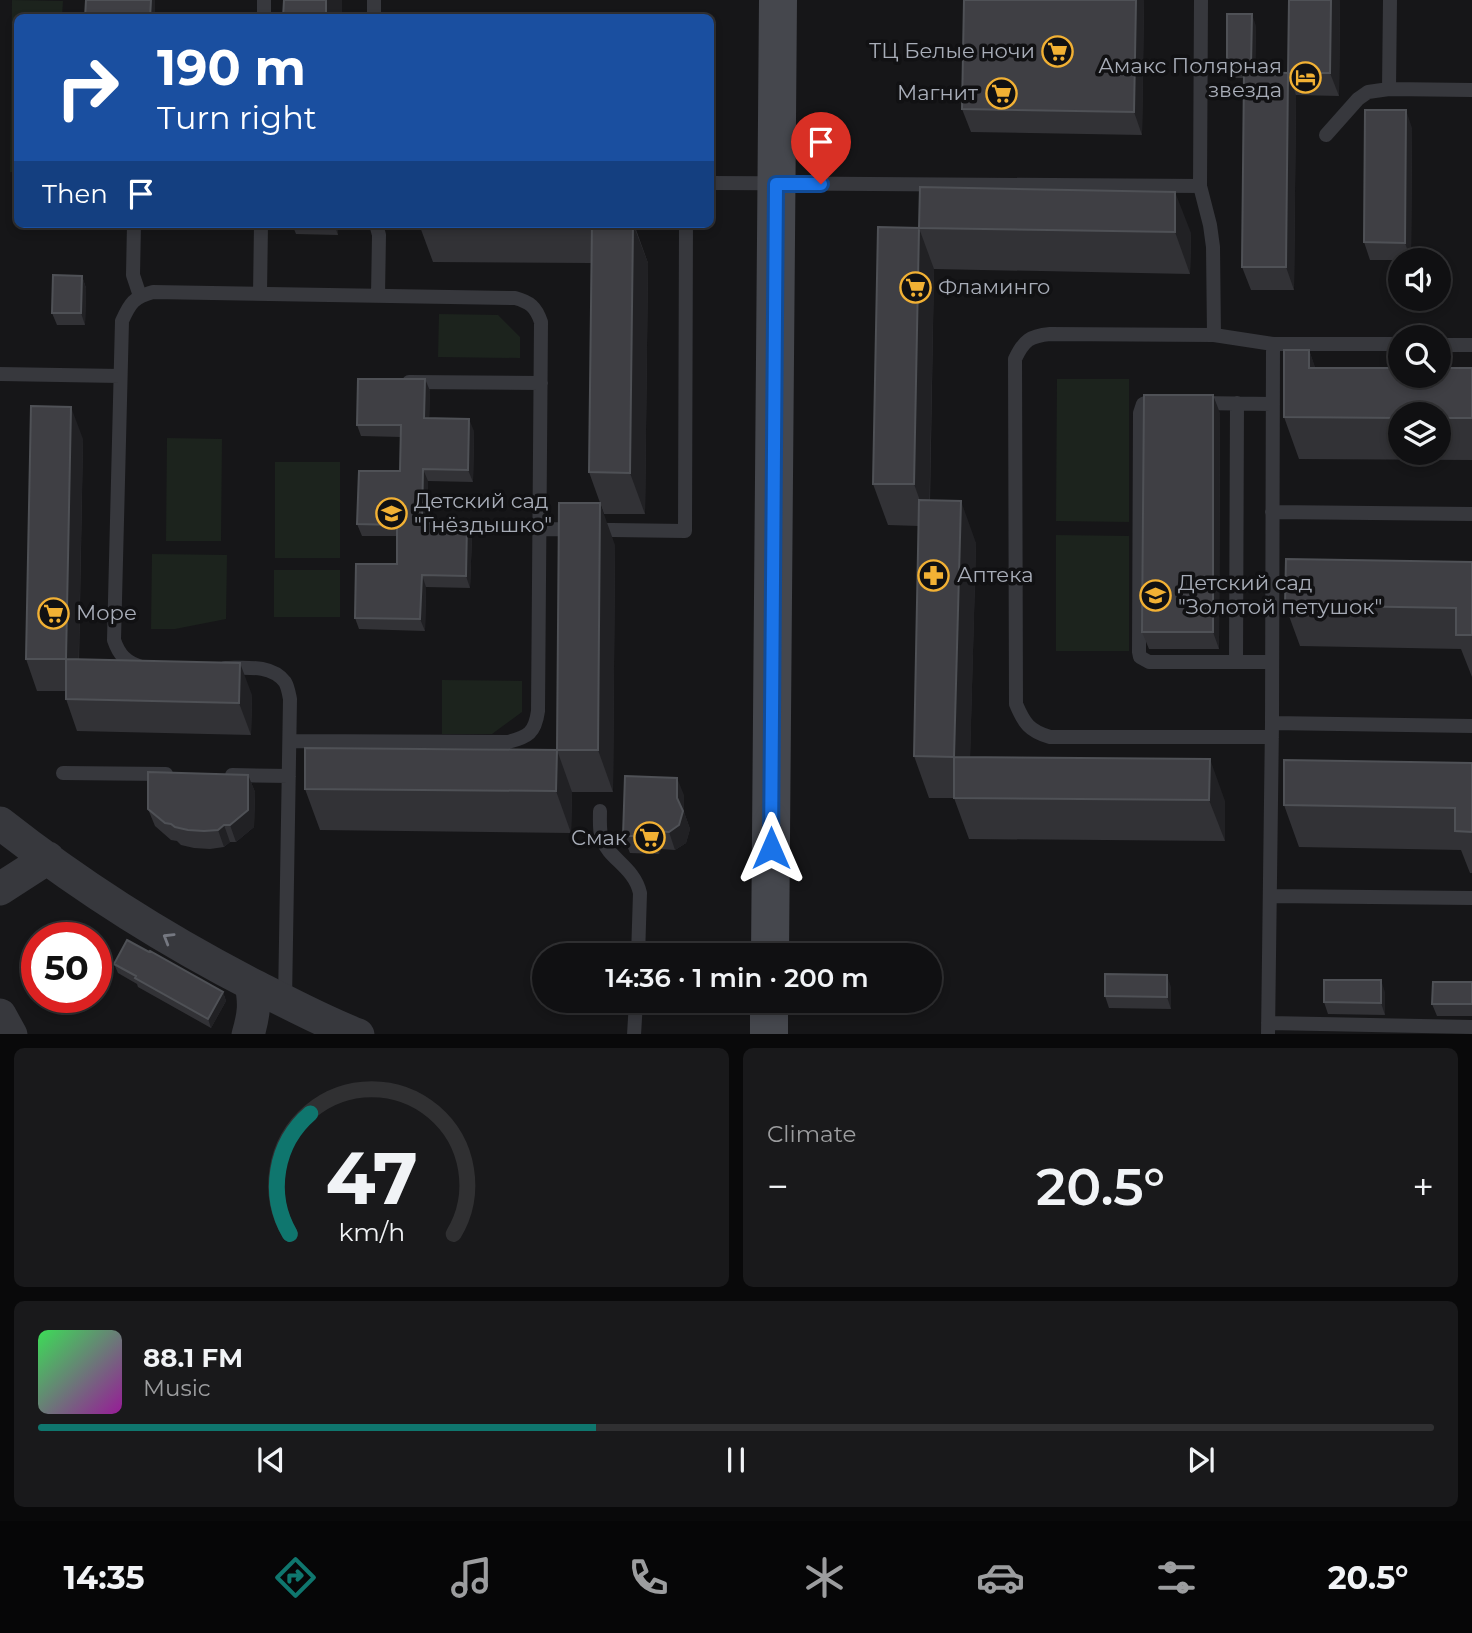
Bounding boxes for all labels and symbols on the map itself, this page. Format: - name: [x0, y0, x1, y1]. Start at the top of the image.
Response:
- supermarket icon: ТЦ Белые ночи: [1041, 34, 1075, 68]
- place label: ТЦ Белые ночи: [869, 38, 1035, 63]
- place label: Амакс Полярная звезда: [1098, 53, 1282, 102]
- hotel icon: Амакс Полярная звезда: [1288, 61, 1322, 95]
- supermarket icon: Магнит: [984, 76, 1018, 110]
- place label: Магнит: [897, 80, 978, 105]
- pin: [791, 112, 851, 184]
- supermarket icon: Фламинго: [898, 270, 932, 304]
- place label: Фламинго: [938, 274, 1050, 299]
- place label: Детский сад "Гнёздышко": [414, 488, 552, 537]
- school or university icon: Детский сад "Гнёздышко": [374, 496, 408, 530]
- pharmacy icon: Аптека: [917, 558, 951, 592]
- place label: Аптека: [957, 562, 1033, 587]
- place label: Детский сад "Золотой петушок": [1178, 570, 1382, 619]
- school or university icon: Детский сад "Золотой петушок": [1138, 578, 1172, 612]
- supermarket icon: Море: [36, 596, 70, 630]
- place label: Море: [76, 600, 137, 625]
- position arrow: [734, 811, 808, 885]
- supermarket icon: Смак: [633, 821, 667, 855]
- place label: Смак: [571, 825, 627, 850]
- speed limit sign: 50: [21, 922, 112, 1013]
- one-way arrow: [163, 933, 176, 946]

